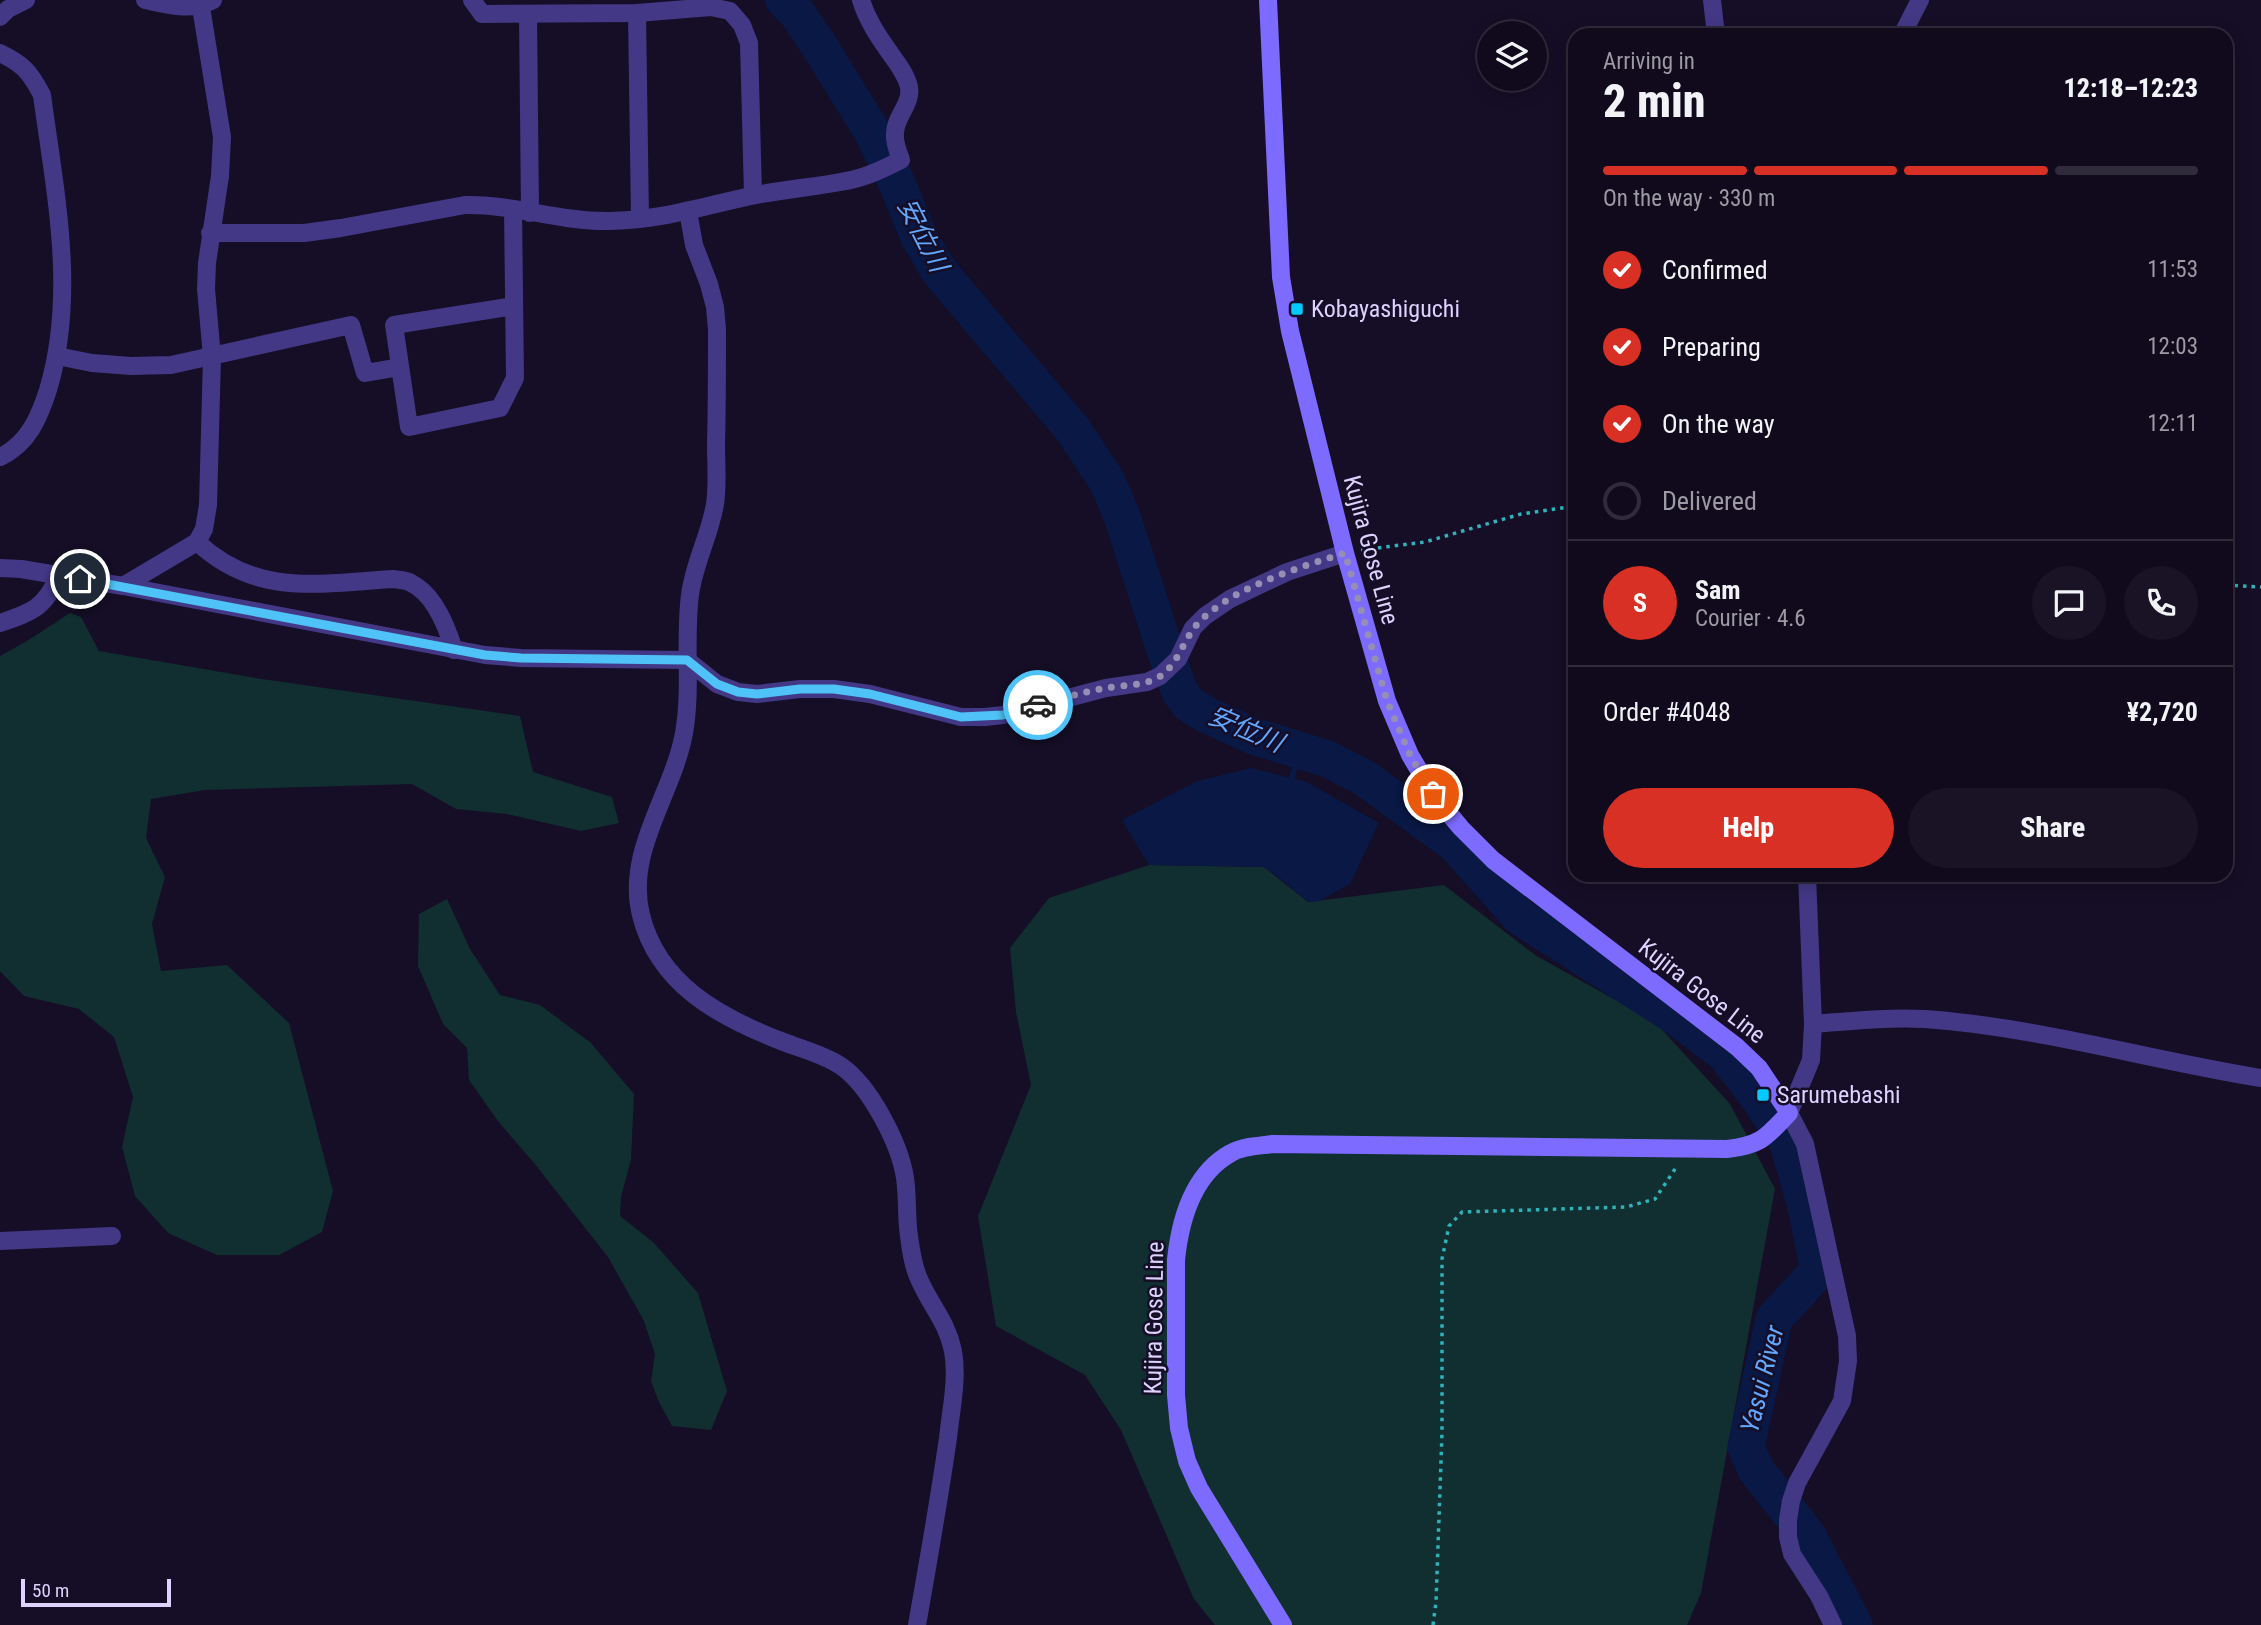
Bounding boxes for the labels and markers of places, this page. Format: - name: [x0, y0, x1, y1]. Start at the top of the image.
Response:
- place label: Kobayashiguchi: [1311, 295, 1460, 323]
- marker: Kobayashiguchi: [1289, 301, 1305, 317]
- pin: [50, 549, 110, 609]
- pin: [1403, 764, 1463, 824]
- place label: Sarumebashi: [1777, 1081, 1901, 1109]
- marker: Sarumebashi: [1755, 1087, 1771, 1103]

